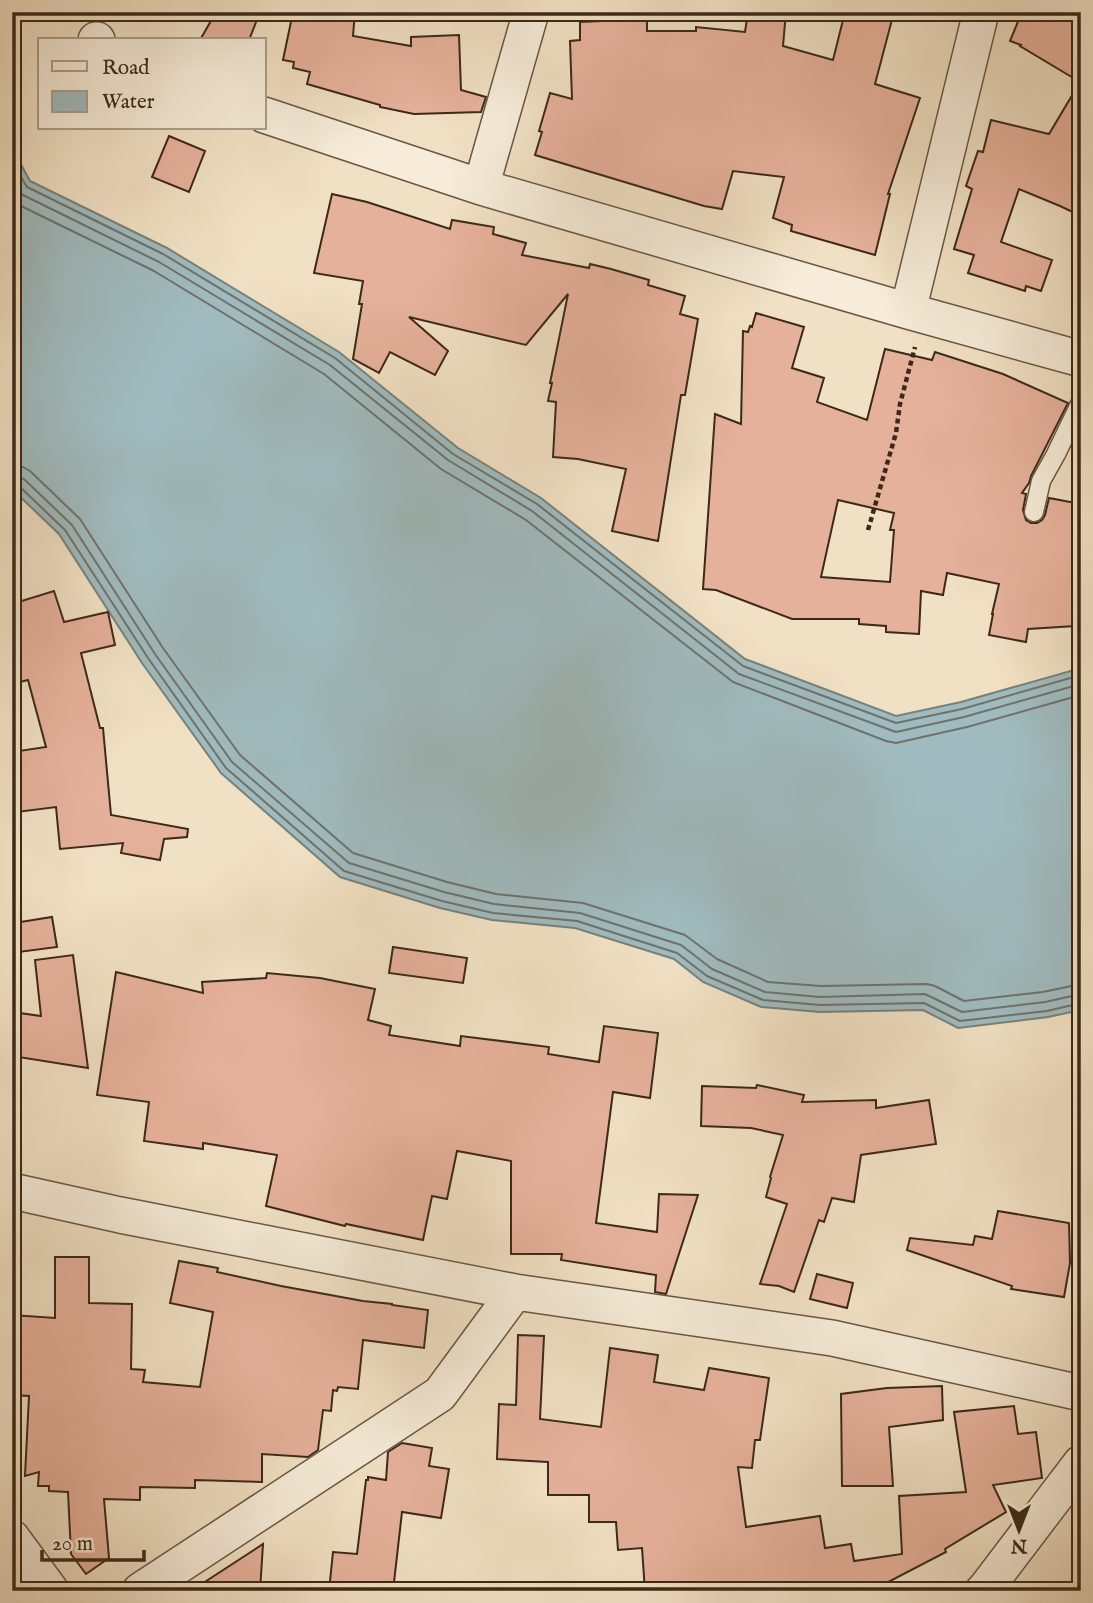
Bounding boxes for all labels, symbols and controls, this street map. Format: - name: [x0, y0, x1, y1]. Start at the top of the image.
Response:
- legend: [38, 38, 266, 130]
- text: Road: [102, 55, 150, 82]
- text: Water: [102, 89, 155, 116]
- north arrow: [984, 1494, 1054, 1564]
- scale bar: [42, 1519, 144, 1563]
- text: 20 m: [52, 1531, 93, 1558]
- text: N: [1010, 1533, 1028, 1557]

